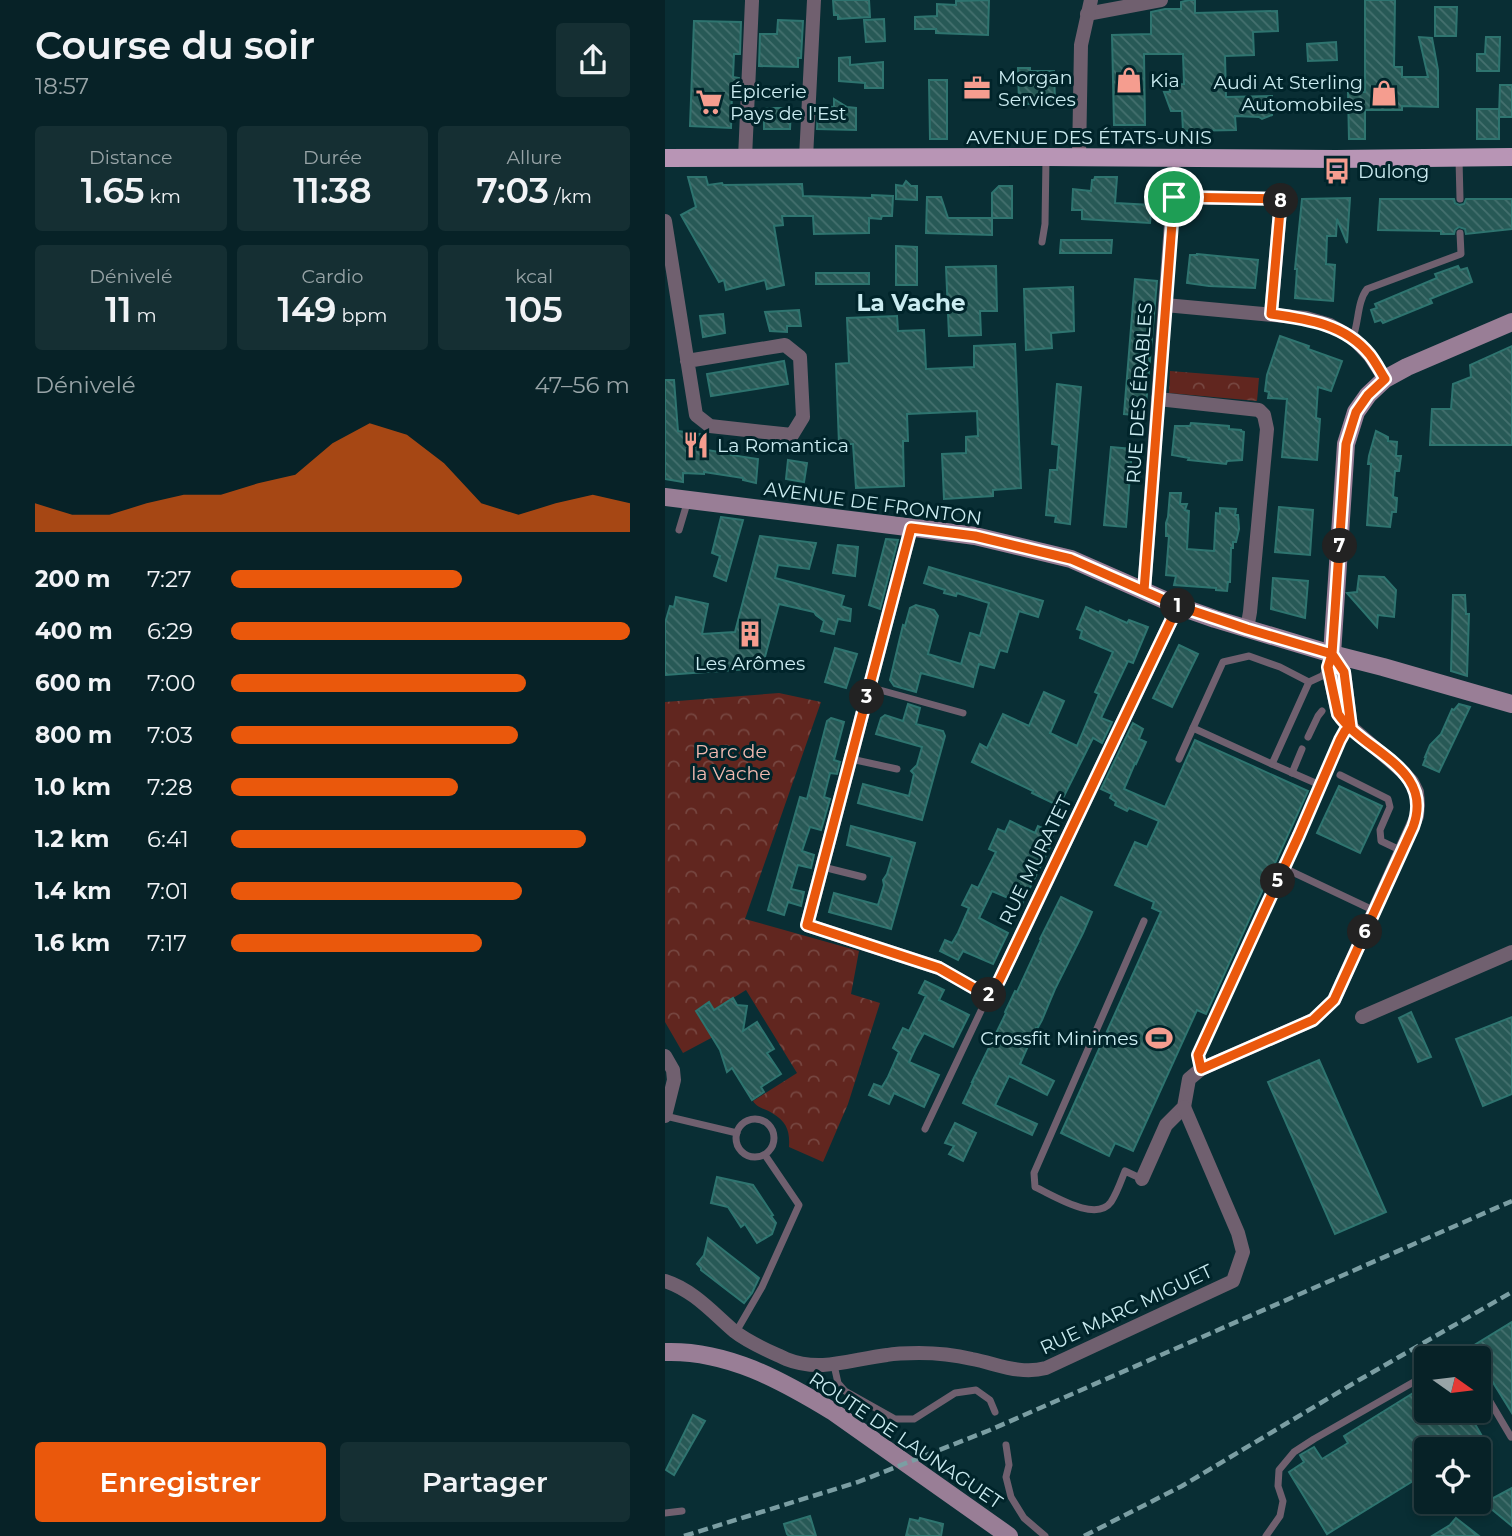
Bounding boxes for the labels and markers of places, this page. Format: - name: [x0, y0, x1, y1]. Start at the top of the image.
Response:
- shop icon: Kia: [1114, 65, 1144, 95]
- place label: Morgan Services: [998, 66, 1076, 111]
- place label: Kia: [1150, 69, 1180, 92]
- place label: Audi At Sterling Automobiles: [1214, 71, 1363, 116]
- office icon: Morgan Services: [962, 73, 992, 103]
- shop icon: Audi At Sterling Automobiles: [1369, 78, 1399, 108]
- place label: Épicerie Pays de l'Est: [730, 80, 847, 125]
- supermarket icon: Épicerie Pays de l'Est: [694, 87, 724, 117]
- bus stop icon: Dulong: [1322, 156, 1352, 186]
- place label: Dulong: [1358, 160, 1429, 183]
- pin: [1144, 167, 1204, 227]
- pin: 8: [1263, 184, 1299, 218]
- restaurant icon: La Romantica: [681, 430, 711, 460]
- place label: La Romantica: [717, 434, 849, 457]
- pin: 7: [1323, 528, 1357, 564]
- pin: 1: [1161, 588, 1195, 624]
- building icon: Les Arômes: [735, 619, 765, 649]
- place label: Les Arômes: [695, 652, 805, 675]
- pin: 3: [849, 680, 885, 714]
- pin: 5: [1261, 864, 1295, 898]
- pin: 6: [1347, 914, 1383, 950]
- pin: 2: [971, 978, 1007, 1012]
- sports icon: Crossfit Minimes: [1144, 1023, 1174, 1053]
- place label: Crossfit Minimes: [980, 1027, 1138, 1050]

